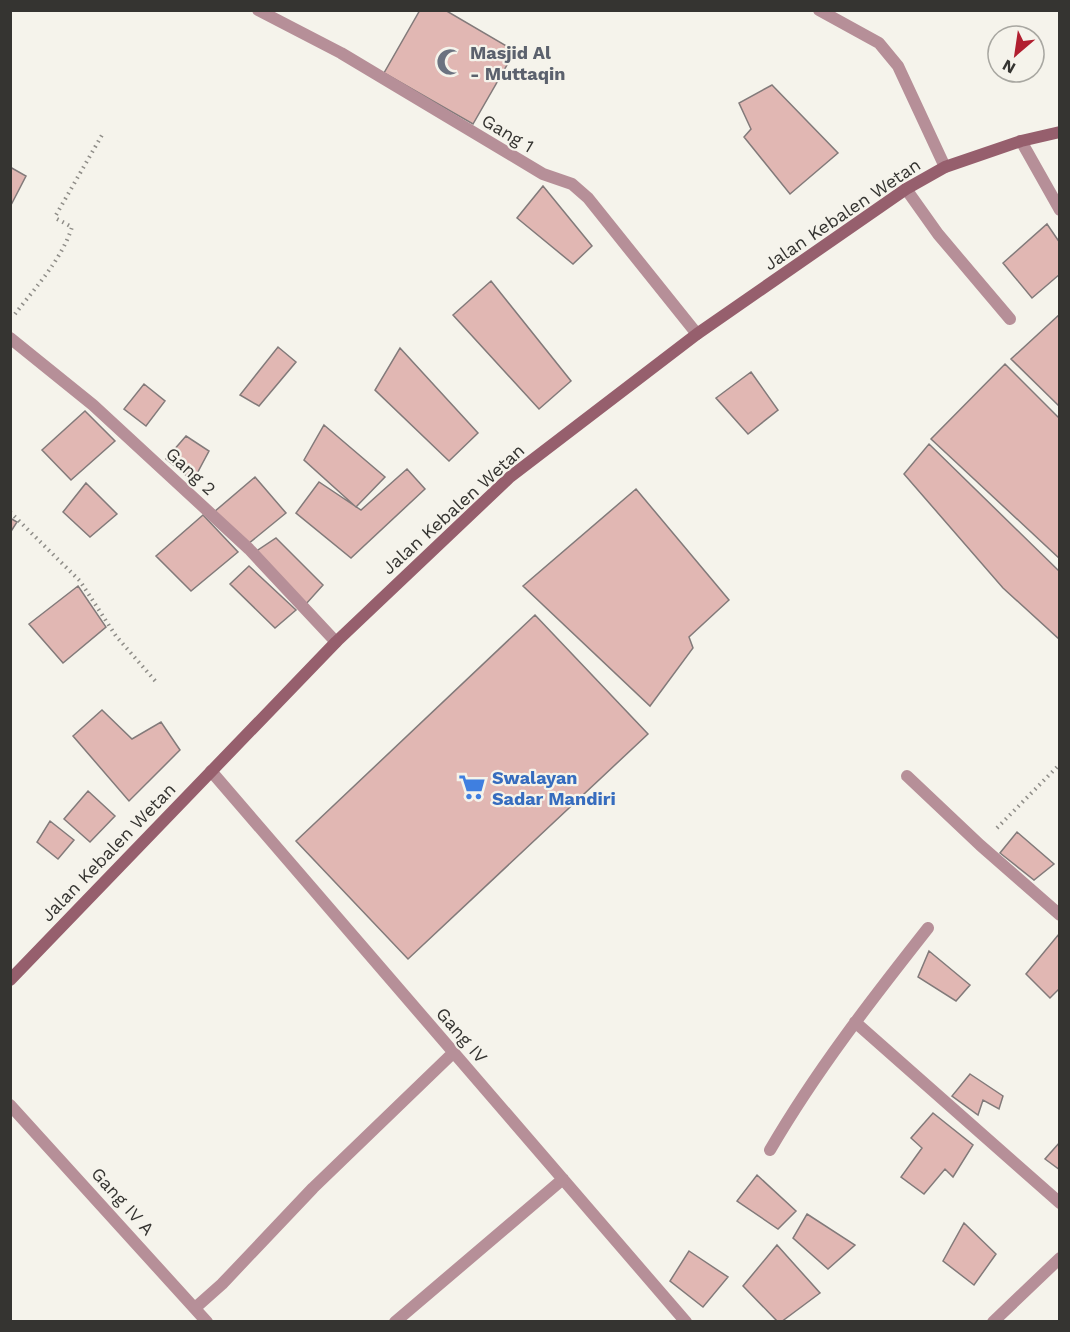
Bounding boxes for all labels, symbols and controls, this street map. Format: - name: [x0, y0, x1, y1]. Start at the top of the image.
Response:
- north arrow: [986, 24, 1046, 84]
- place label: Masjid Al - Muttaqin: [470, 42, 565, 84]
- mosque icon: Masjid Al - Muttaqin: [435, 47, 465, 77]
- text: N: [999, 55, 1019, 78]
- street label: Gang 1: [478, 109, 538, 157]
- street label: Jalan Kebalen Wetan: [760, 154, 924, 274]
- street label: Jalan Kebalen Wetan: [377, 440, 529, 578]
- street label: Gang 2: [162, 443, 220, 499]
- place label: Swalayan Sadar Mandiri: [492, 767, 616, 809]
- supermarket icon: Swalayan Sadar Mandiri: [457, 772, 487, 802]
- street label: Jalan Kebalen Wetan: [36, 778, 180, 926]
- street label: Gang IV: [432, 1003, 492, 1067]
- street label: Gang IV A: [87, 1163, 159, 1239]

